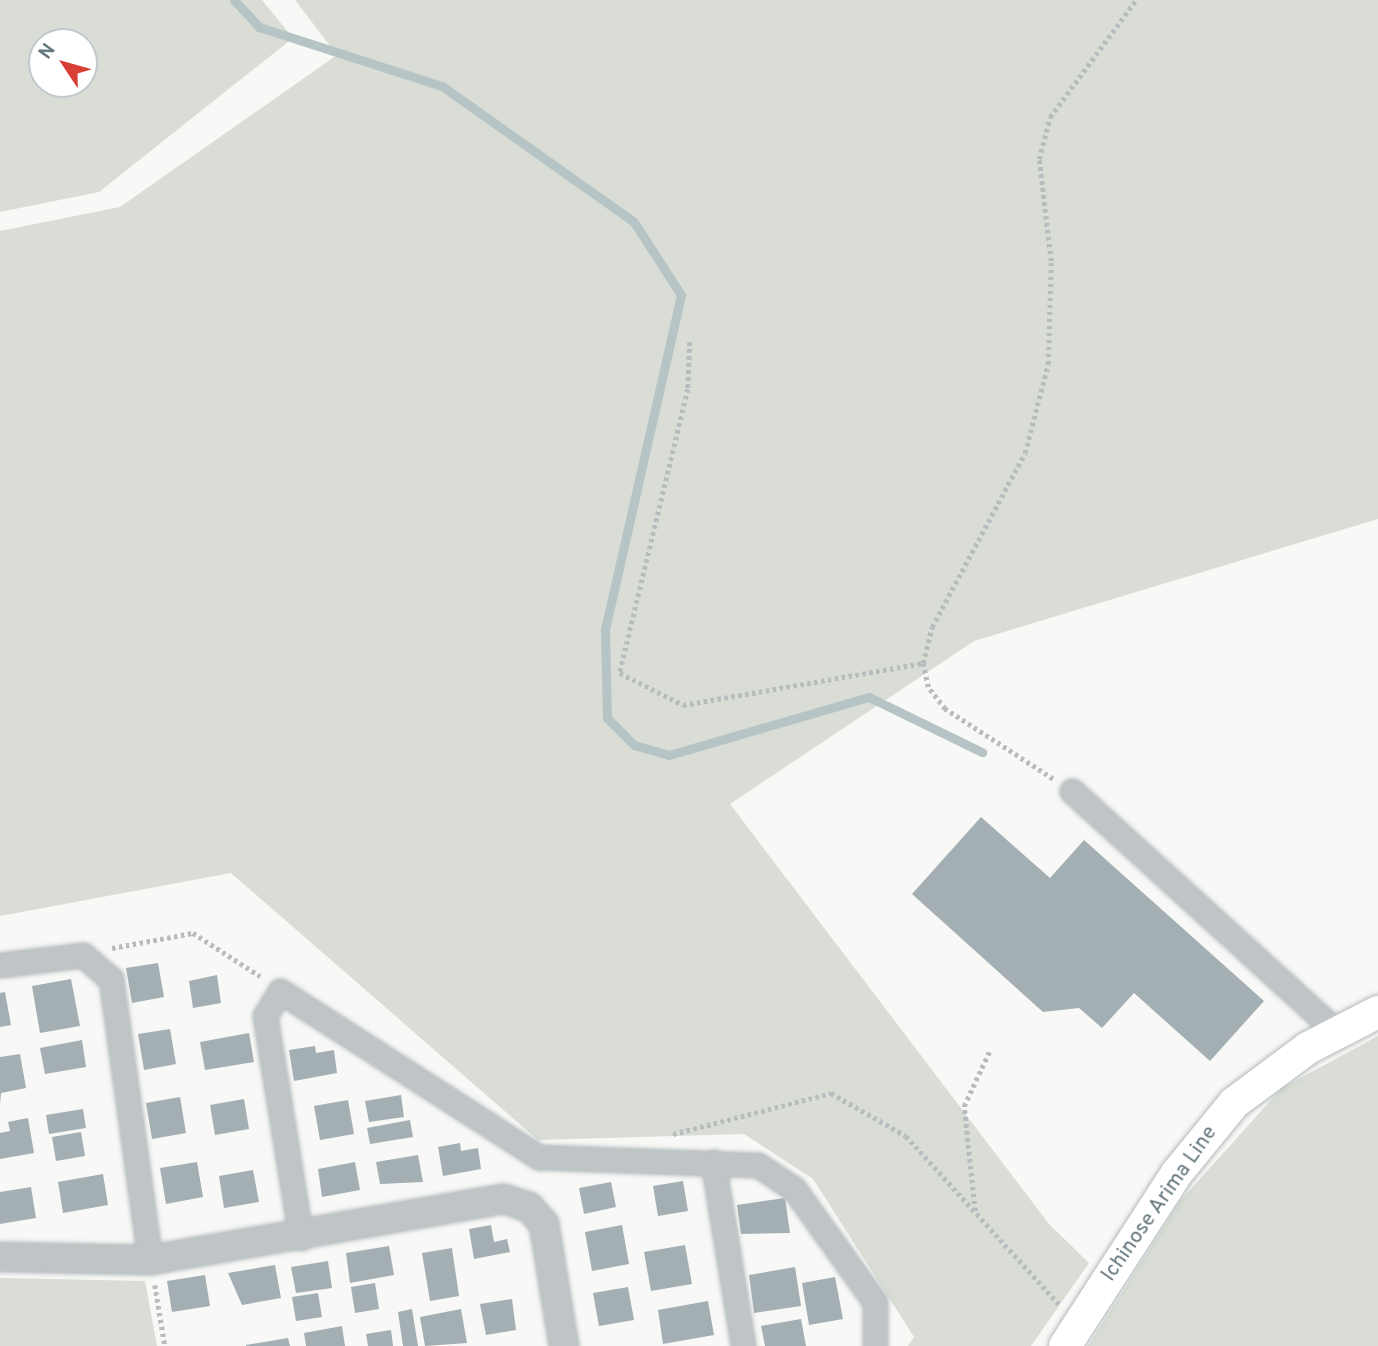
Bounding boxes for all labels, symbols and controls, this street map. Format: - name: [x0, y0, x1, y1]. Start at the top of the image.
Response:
- north arrow: [28, 28, 98, 98]
- text: N: [34, 39, 61, 64]
- street label: Ichinose Arima Line: [1097, 1121, 1223, 1287]

